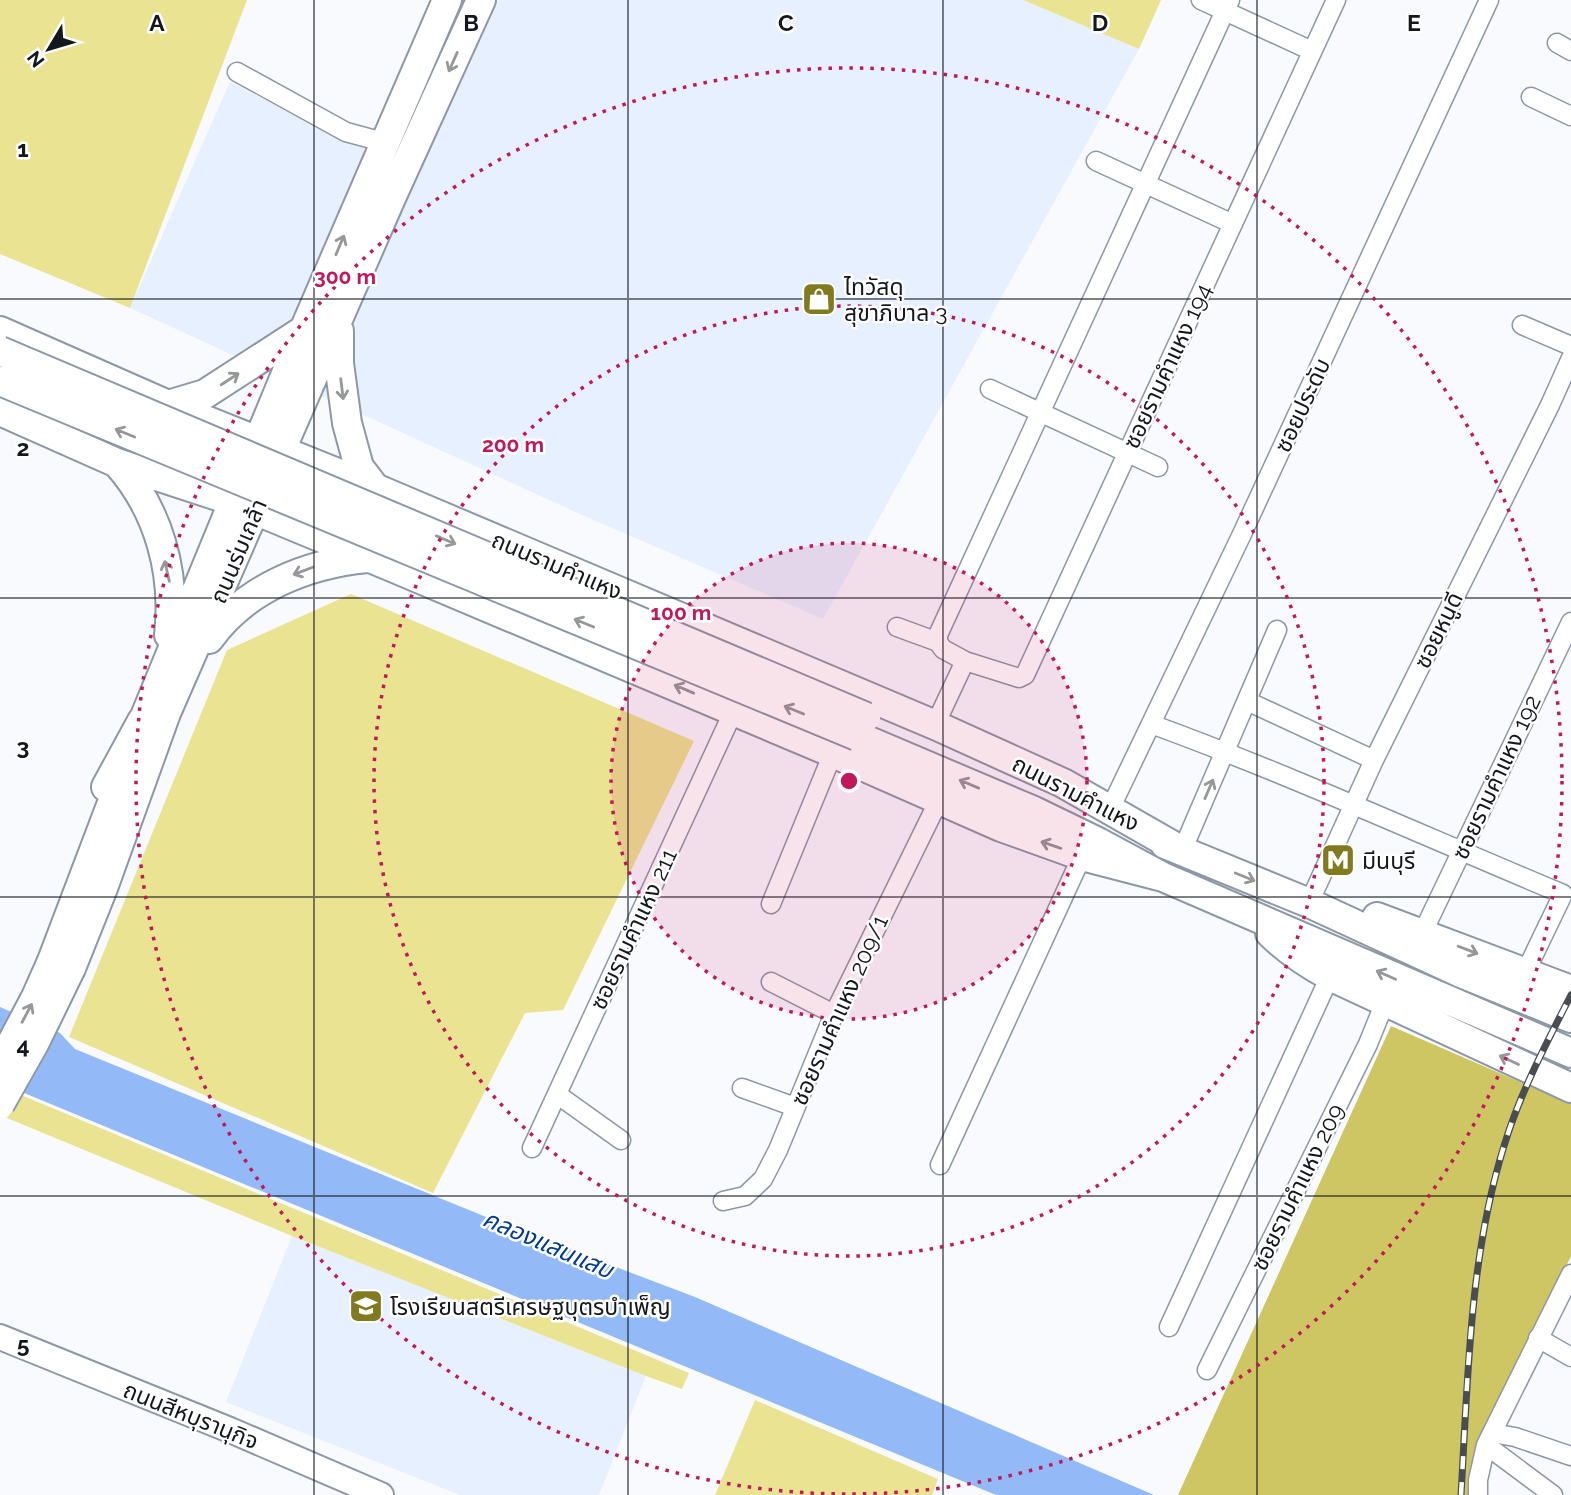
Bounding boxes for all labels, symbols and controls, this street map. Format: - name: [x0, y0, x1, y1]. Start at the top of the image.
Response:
- text: A: [149, 9, 165, 36]
- text: B: [463, 9, 479, 36]
- text: C: [778, 9, 794, 36]
- text: D: [1092, 9, 1108, 36]
- text: E: [1407, 9, 1421, 36]
- north arrow: [14, 14, 84, 84]
- text: N: [22, 47, 49, 72]
- one-way arrow: [446, 51, 459, 72]
- text: 1: [17, 135, 29, 162]
- one-way arrow: [334, 234, 347, 256]
- text: 300 m: [314, 264, 376, 289]
- place label: ไทวัสดุ สุขาภิบาล 3: [843, 273, 947, 327]
- street label: ซอยรามคำแหง 194: [1117, 279, 1217, 453]
- shop icon: ไทวัสดุ สุขาภิบาล 3: [800, 280, 838, 318]
- street label: ซอยประดับ: [1269, 354, 1335, 456]
- one-way arrow: [220, 372, 239, 386]
- one-way arrow: [336, 377, 349, 400]
- one-way arrow: [114, 426, 136, 439]
- text: 200 m: [482, 432, 544, 457]
- text: 2: [17, 434, 29, 461]
- street label: ถนนร่มเกล้า: [204, 495, 272, 607]
- street label: ถนนรามคำแหง: [488, 525, 626, 605]
- one-way arrow: [435, 534, 457, 547]
- one-way arrow: [160, 560, 174, 583]
- one-way arrow: [293, 566, 315, 578]
- street label: ซอยหนูดี: [1408, 587, 1470, 673]
- text: 100 m: [651, 600, 711, 625]
- one-way arrow: [574, 616, 595, 629]
- one-way arrow: [673, 682, 695, 695]
- street label: ซอยรามคำแหง 192: [1446, 691, 1546, 863]
- one-way arrow: [784, 703, 805, 716]
- text: 3: [17, 733, 29, 760]
- street label: ถนนรามคำแหง: [1008, 749, 1144, 837]
- centre of rings: [837, 769, 861, 793]
- one-way arrow: [959, 777, 981, 790]
- one-way arrow: [1204, 778, 1217, 800]
- one-way arrow: [1040, 838, 1062, 850]
- metro station icon: มีนบุรี: [1319, 841, 1357, 879]
- street label: ซอยรามคำแหง 211: [584, 844, 682, 1014]
- place label: มีนบุรี: [1362, 847, 1415, 875]
- one-way arrow: [1234, 871, 1256, 884]
- street label: ซอยรามคำแหง 209/1: [785, 911, 893, 1109]
- one-way arrow: [1457, 945, 1479, 958]
- one-way arrow: [1376, 967, 1397, 980]
- one-way arrow: [21, 1003, 35, 1024]
- text: 4: [16, 1032, 30, 1059]
- one-way arrow: [1499, 1053, 1520, 1066]
- street label: ซอยรามคำแหง 209: [1245, 1099, 1349, 1275]
- water label: คลองแสนแสบ: [479, 1204, 619, 1285]
- school or university icon: โรงเรียนสตรีเศรษฐบุตรบำเพ็ญ: [347, 1287, 385, 1325]
- place label: โรงเรียนสตรีเศรษฐบุตรบำเพ็ญ: [390, 1293, 671, 1321]
- text: 5: [17, 1331, 30, 1358]
- street label: ถนนสีหบุรานุกิจ: [119, 1376, 262, 1455]

